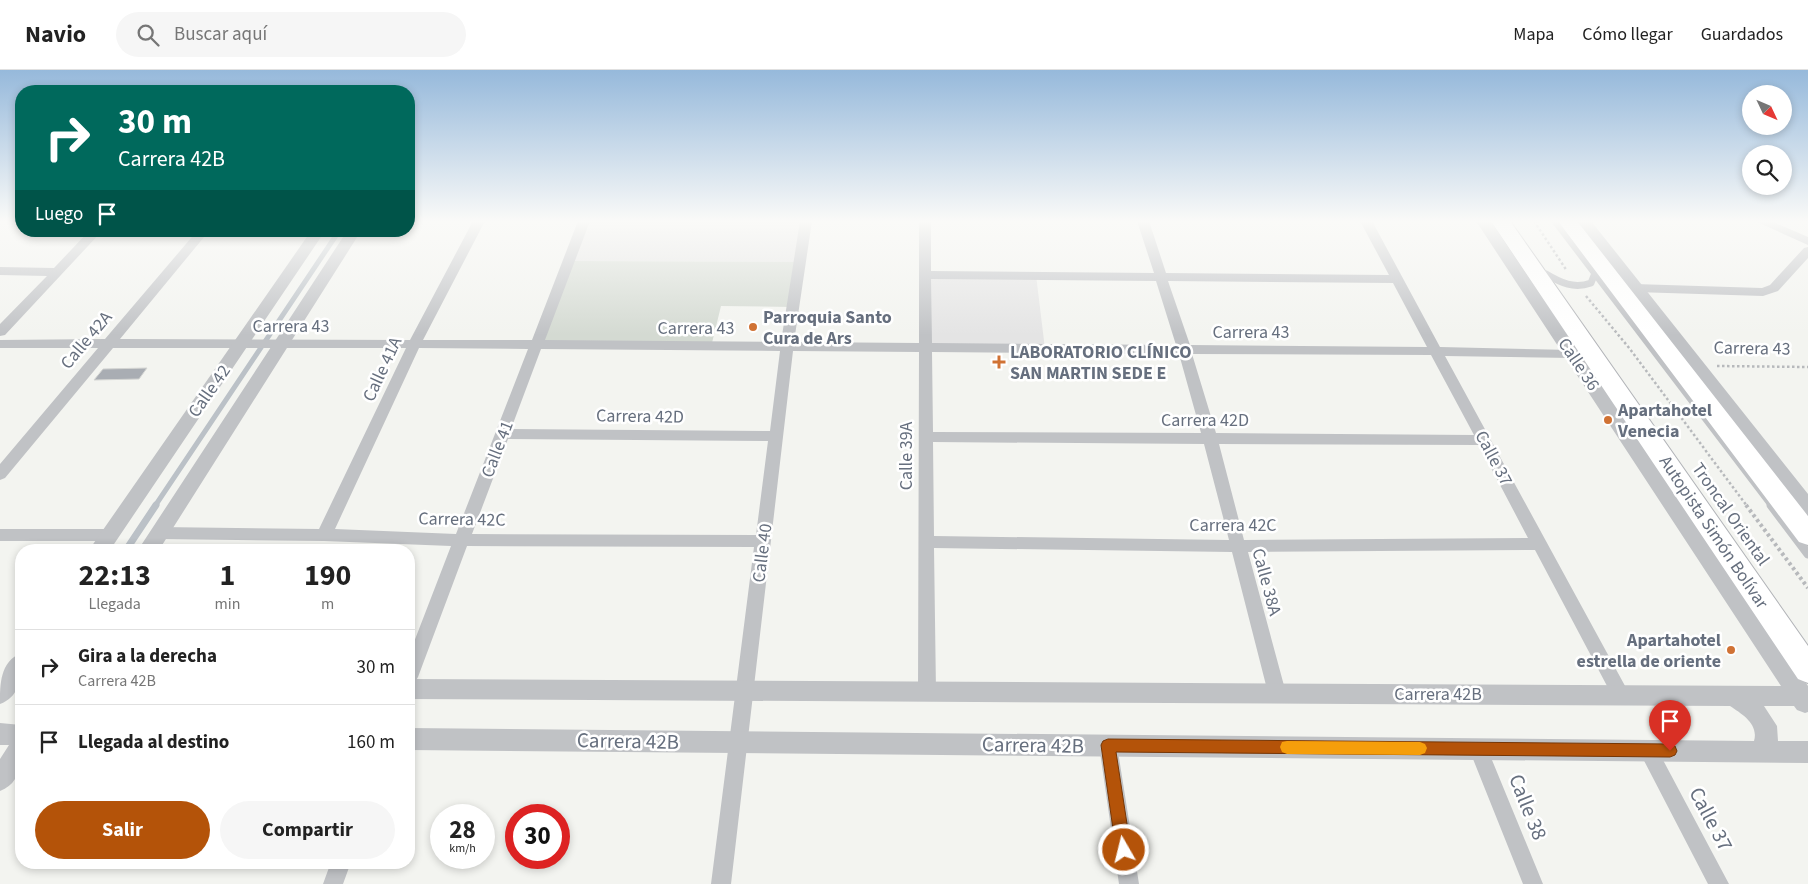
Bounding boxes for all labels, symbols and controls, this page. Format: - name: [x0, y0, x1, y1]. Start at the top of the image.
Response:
- search box: [116, 12, 466, 57]
- text: Navio: [25, 17, 86, 52]
- icon: search: [134, 21, 162, 49]
- text: Buscar aquí: [174, 21, 267, 48]
- text: Mapa: [1513, 22, 1554, 47]
- text: Cómo llegar: [1582, 22, 1673, 47]
- text: Guardados: [1701, 22, 1783, 47]
- north arrow: [1742, 85, 1792, 135]
- map controls: [1742, 85, 1792, 195]
- text: 30 m: [118, 97, 192, 147]
- icon: right: [35, 105, 100, 170]
- text: Carrera 42B: [118, 143, 225, 175]
- button: search: [1742, 145, 1792, 195]
- icon: arrive: [93, 200, 121, 228]
- text: Luego: [35, 201, 83, 228]
- place label: Parroquia Santo Cura de Ars: [763, 305, 892, 351]
- street label: Calle 42A: [55, 306, 118, 375]
- street label: Carrera 43: [253, 314, 330, 339]
- street label: Carrera 43: [658, 316, 735, 341]
- street label: Carrera 43: [1213, 320, 1290, 345]
- marker: Parroquia Santo Cura de Ars: [747, 321, 759, 333]
- street label: Calle 41A: [357, 333, 408, 406]
- street label: Calle 36: [1552, 333, 1605, 396]
- street label: Carrera 43: [1713, 335, 1791, 362]
- place label: LABORATORIO CLÍNICO SAN MARTIN SEDE E: [1010, 340, 1192, 386]
- marker: LABORATORIO CLÍNICO SAN MARTIN SEDE E: [992, 355, 1006, 369]
- street label: Calle 42: [182, 360, 237, 423]
- place label: Apartahotel Venecia: [1617, 398, 1712, 444]
- street label: Carrera 42D: [596, 403, 684, 430]
- street label: Carrera 42D: [1161, 408, 1249, 433]
- marker: Apartahotel Venecia: [1602, 414, 1614, 426]
- street label: Calle 41: [475, 417, 520, 481]
- street label: Calle 39A: [894, 421, 919, 490]
- street label: Calle 37: [1469, 426, 1518, 490]
- street label: Autopista Simón Bolívar: [1653, 451, 1775, 614]
- street label: Troncal Oriental: [1686, 458, 1775, 571]
- street label: Carrera 42C: [418, 506, 506, 533]
- street label: Carrera 42C: [1189, 513, 1277, 538]
- street label: Calle 40: [746, 522, 779, 584]
- street label: Calle 38A: [1246, 546, 1288, 619]
- text: 22:13: [79, 554, 151, 597]
- text: 1: [219, 554, 235, 597]
- text: 190: [304, 554, 351, 597]
- text: Llegada: [88, 593, 141, 615]
- text: min: [214, 593, 240, 615]
- text: m: [321, 593, 334, 615]
- place label: Apartahotel estrella de oriente: [1577, 628, 1721, 674]
- text: Gira a la derecha: [78, 643, 217, 670]
- marker: Apartahotel estrella de oriente: [1725, 644, 1737, 656]
- icon: right: [35, 653, 63, 681]
- text: 30 m: [357, 654, 395, 681]
- text: Carrera 42B: [78, 670, 156, 692]
- street label: Carrera 42B: [1394, 682, 1482, 707]
- pin: [1649, 700, 1691, 751]
- icon: arrive: [1656, 707, 1684, 735]
- street label: Carrera 42B: [577, 725, 679, 757]
- icon: arrive: [35, 728, 63, 756]
- text: Llegada al destino: [78, 729, 229, 756]
- text: 160 m: [347, 729, 395, 756]
- street label: Carrera 42B: [982, 729, 1084, 761]
- street label: Calle 38: [1501, 769, 1555, 845]
- street label: Calle 37: [1682, 782, 1740, 856]
- button: Salir: [35, 801, 210, 859]
- button: Compartir: [220, 801, 395, 859]
- speed limit sign: 30: [505, 804, 570, 869]
- text: 28: [449, 812, 476, 848]
- position arrow: [1097, 823, 1149, 875]
- text: km/h: [449, 840, 476, 857]

